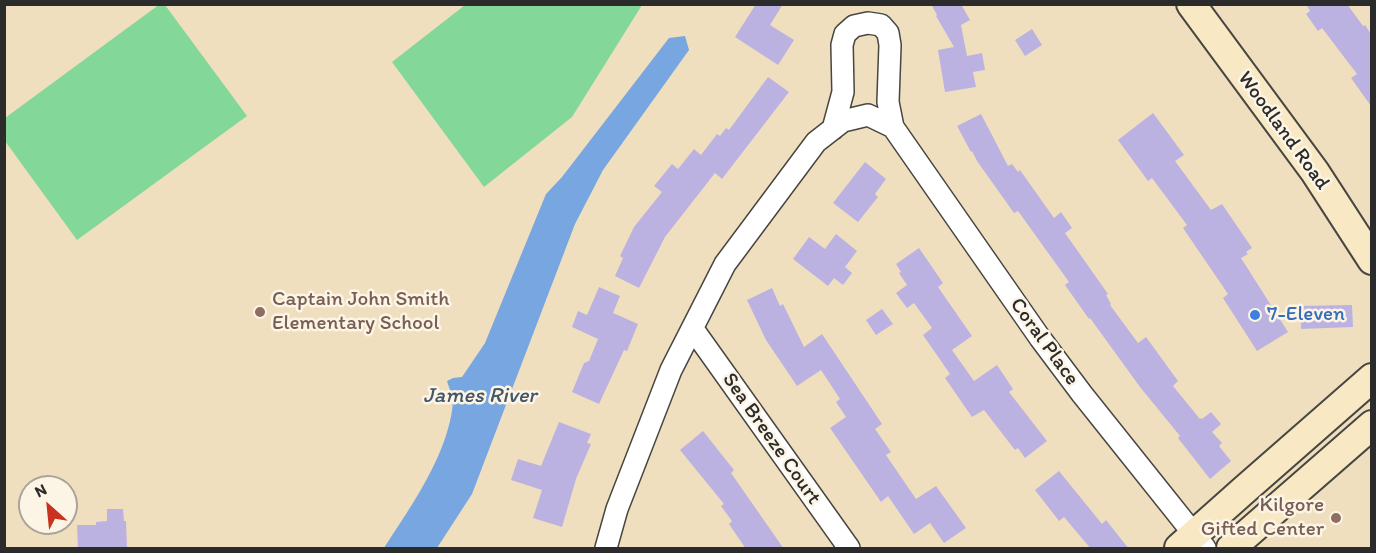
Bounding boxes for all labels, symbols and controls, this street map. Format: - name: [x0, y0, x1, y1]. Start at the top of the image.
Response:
- street label: Woodland Road: [1231, 67, 1335, 195]
- place label: Captain John Smith Elementary School: [272, 287, 449, 337]
- street label: Coral Place: [1004, 293, 1084, 391]
- place label: 7-Eleven: [1267, 302, 1345, 328]
- marker: Captain John Smith Elementary School: [253, 305, 267, 319]
- marker: 7-Eleven: [1248, 308, 1262, 322]
- street label: Sea Breeze Court: [716, 368, 826, 510]
- water label: James River: [423, 383, 537, 409]
- north arrow: [18, 475, 78, 535]
- text: N: [31, 479, 50, 501]
- place label: Kilgore Gifted Center: [1201, 493, 1324, 543]
- marker: Kilgore Gifted Center: [1329, 511, 1343, 525]

